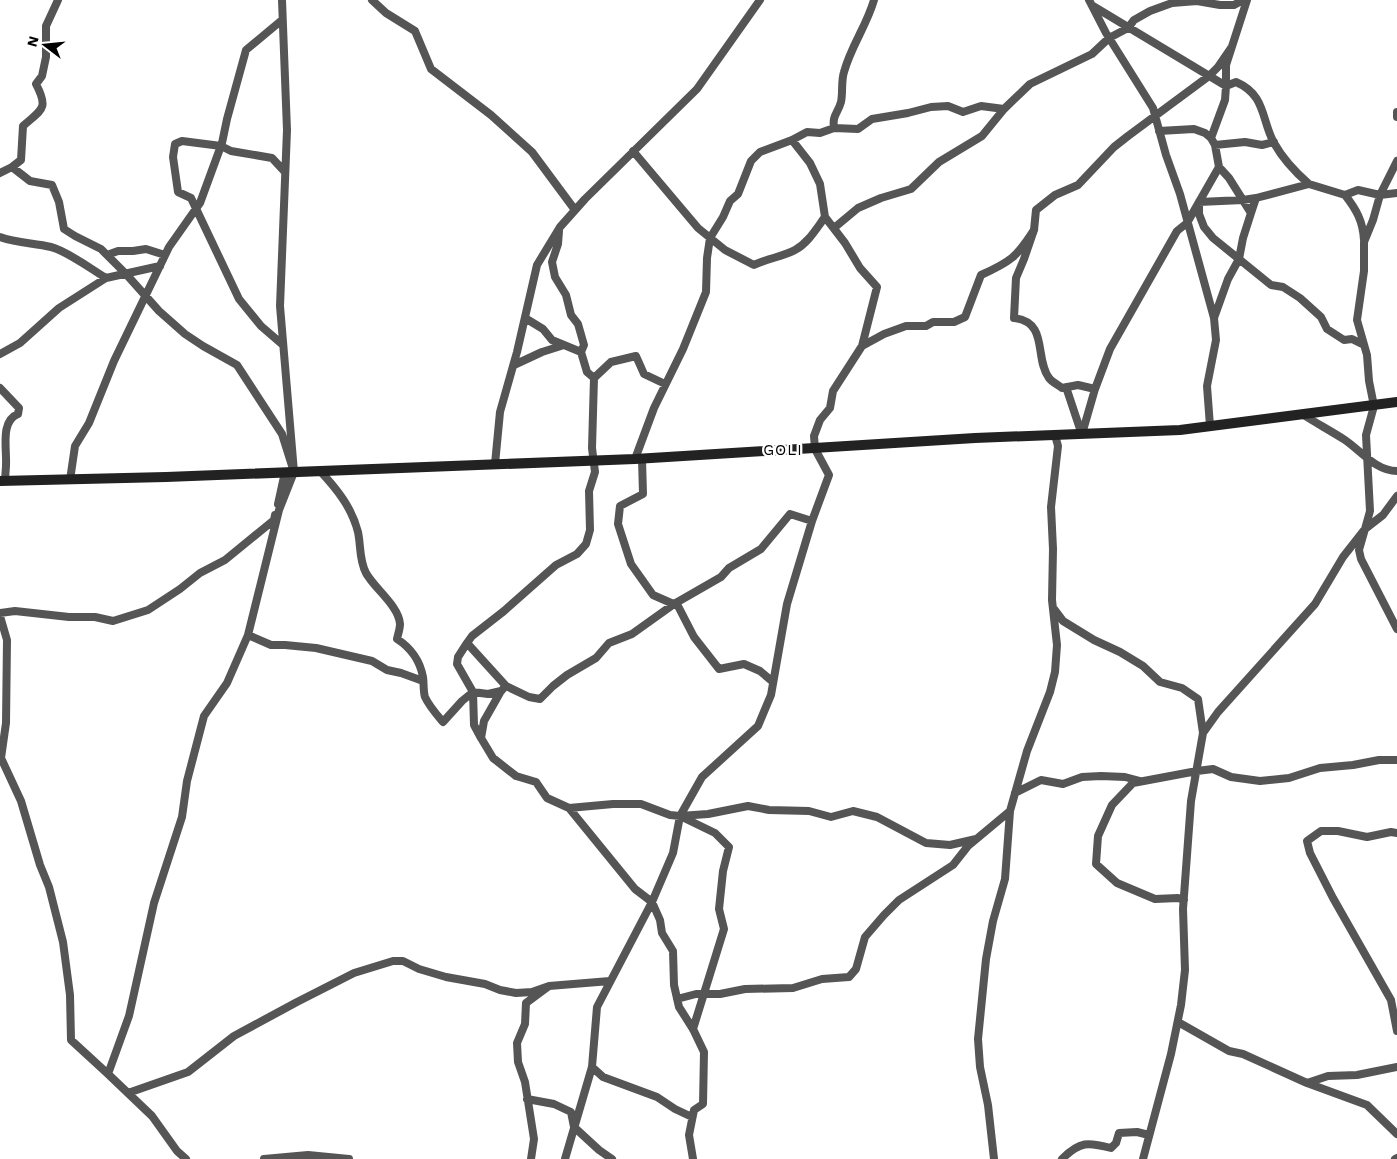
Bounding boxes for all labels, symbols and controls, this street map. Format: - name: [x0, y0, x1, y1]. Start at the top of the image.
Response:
- north arrow: [20, 20, 70, 70]
- text: N: [23, 34, 42, 49]
- district label: GOLI: [763, 441, 803, 459]

